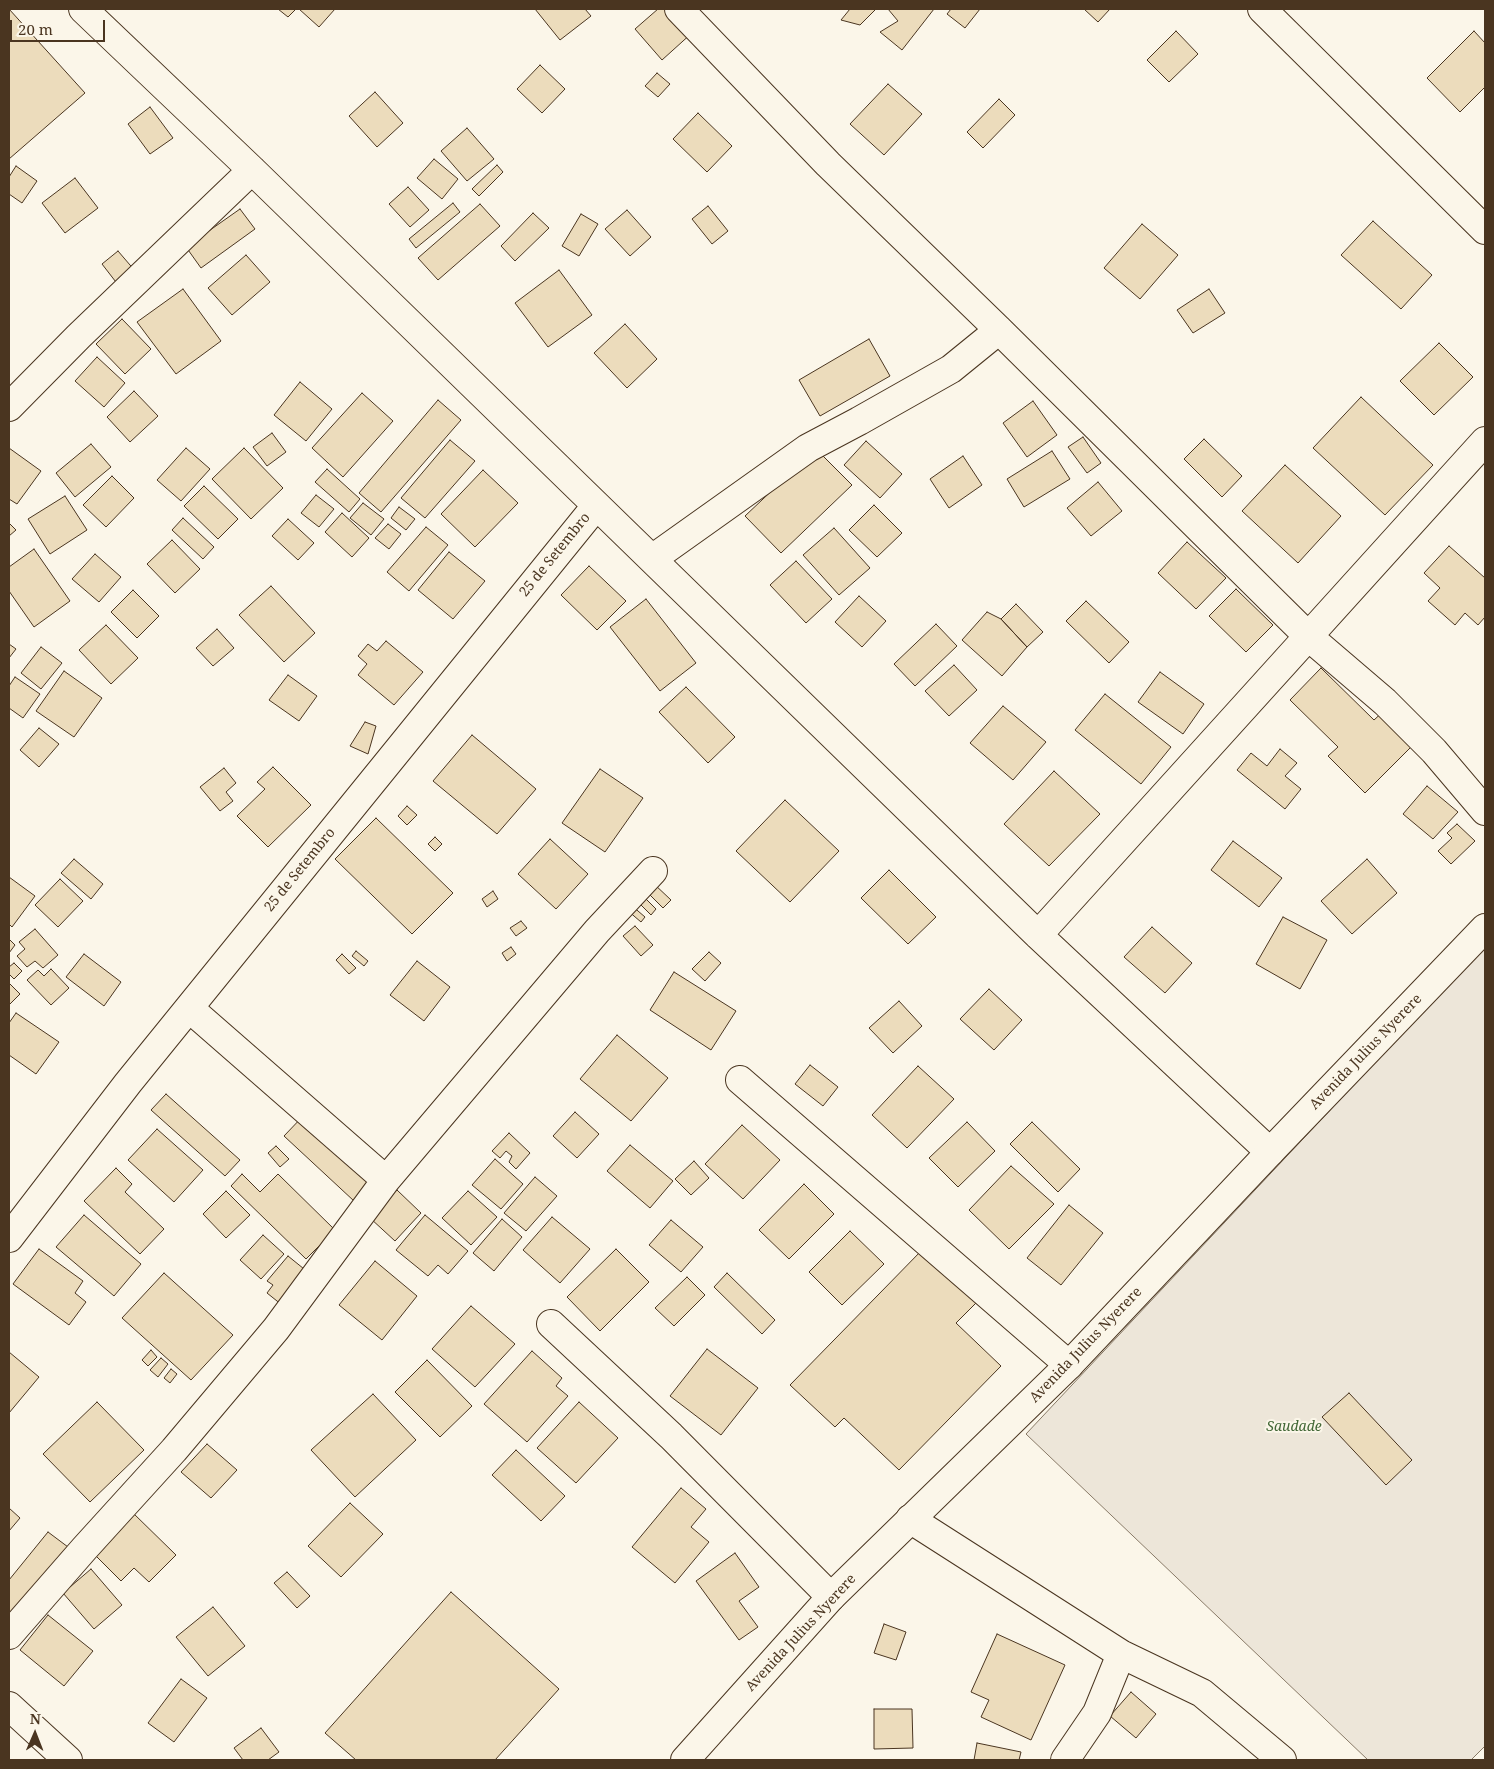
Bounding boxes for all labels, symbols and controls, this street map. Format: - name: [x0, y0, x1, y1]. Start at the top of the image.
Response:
- scale bar: [12, 10, 108, 42]
- text: 20 m: [18, 19, 53, 39]
- street label: 25 de Setembro: [516, 510, 594, 600]
- street label: 25 de Setembro: [261, 825, 339, 915]
- street label: Avenida Julius Nyerere: [1306, 991, 1426, 1113]
- street label: Avenida Julius Nyerere: [1026, 1284, 1146, 1406]
- park label: Saudade: [1266, 1419, 1322, 1435]
- street label: Avenida Julius Nyerere: [742, 1571, 860, 1695]
- north arrow: [10, 1709, 60, 1759]
- text: N: [30, 1709, 41, 1728]

